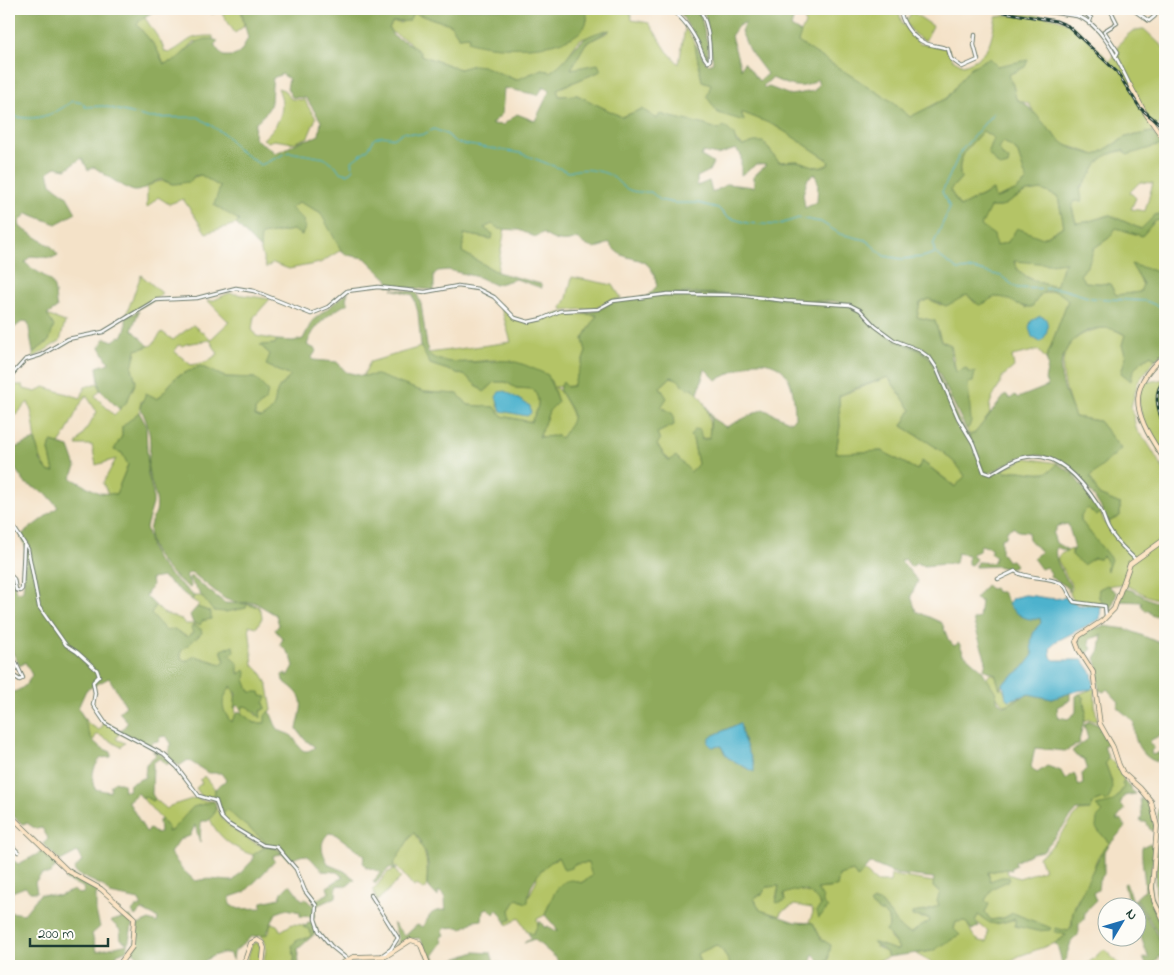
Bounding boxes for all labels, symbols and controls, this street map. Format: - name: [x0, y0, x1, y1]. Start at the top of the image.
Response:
- north arrow: [1096, 898, 1146, 948]
- text: N: [1120, 905, 1142, 925]
- scale bar: [30, 915, 108, 947]
- text: 200 m: [38, 923, 74, 945]

